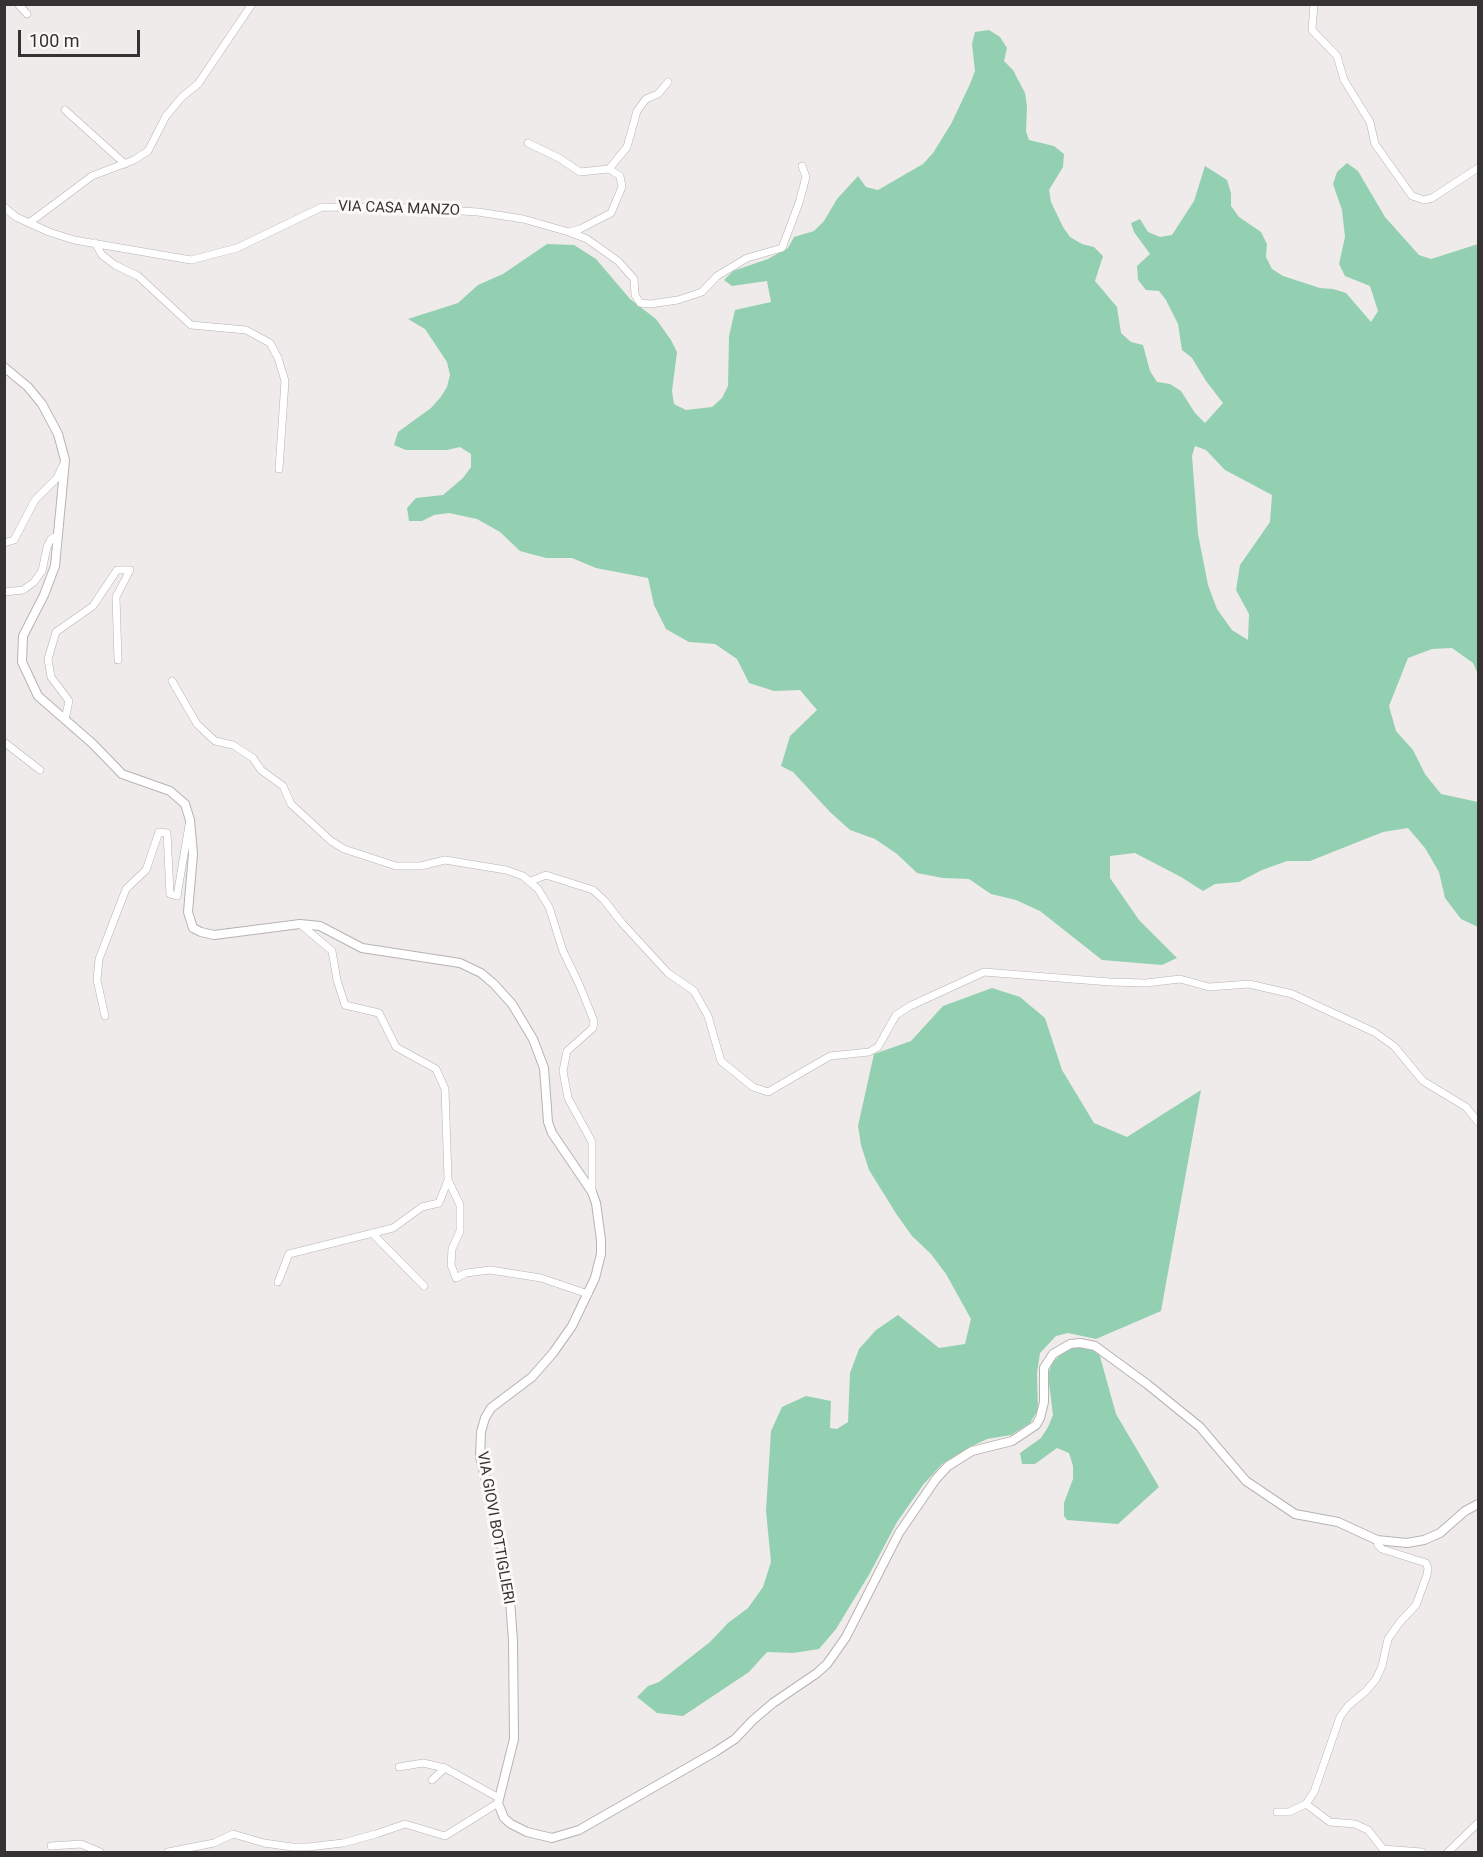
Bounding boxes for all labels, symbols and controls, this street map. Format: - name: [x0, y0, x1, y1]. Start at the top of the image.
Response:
- scale bar: [21, 18, 142, 56]
- text: 100 m: [29, 30, 80, 51]
- street label: VIA CASA MANZO: [338, 198, 460, 220]
- street label: VIA GIOVI BOTTIGLIERI: [473, 1450, 517, 1606]

